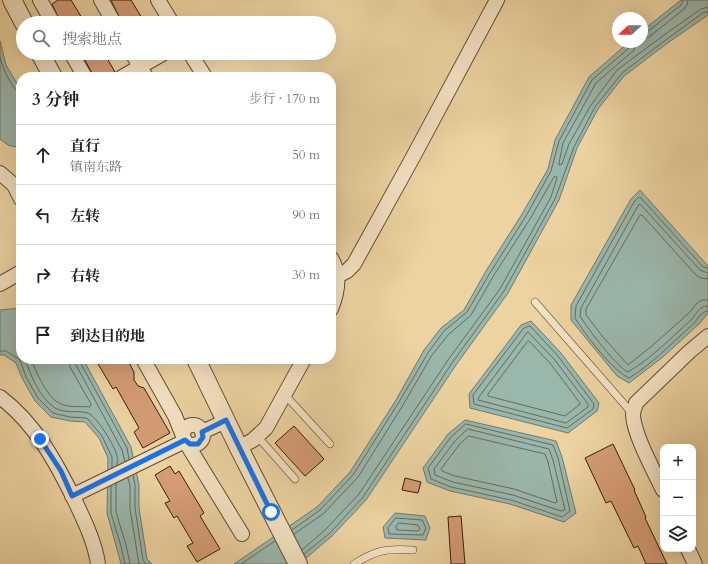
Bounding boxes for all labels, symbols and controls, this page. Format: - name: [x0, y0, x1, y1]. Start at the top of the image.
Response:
- north arrow: [612, 12, 648, 48]
- search box: [16, 16, 336, 60]
- icon: search: [30, 27, 52, 49]
- text: 搜索地点: [62, 29, 122, 49]
- text: 3 分钟: [32, 88, 79, 111]
- text: 步行 · 170 m: [249, 90, 320, 108]
- text: 直行: [70, 136, 100, 156]
- icon: ahead: [32, 144, 54, 166]
- text: 50 m: [292, 146, 320, 164]
- text: 镇南东路: [70, 158, 122, 176]
- icon: left: [32, 204, 54, 226]
- text: 左转: [70, 206, 100, 226]
- text: 90 m: [292, 206, 320, 224]
- icon: right: [32, 264, 54, 286]
- text: 右转: [70, 266, 100, 286]
- text: 30 m: [292, 266, 320, 284]
- icon: arrive: [32, 324, 54, 346]
- text: 到达目的地: [70, 326, 145, 346]
- route end: [31, 430, 49, 448]
- map controls: [660, 444, 696, 552]
- button: +: [660, 444, 696, 480]
- button: −: [660, 480, 696, 516]
- route start: [262, 503, 280, 521]
- button: layers: [660, 516, 696, 552]

